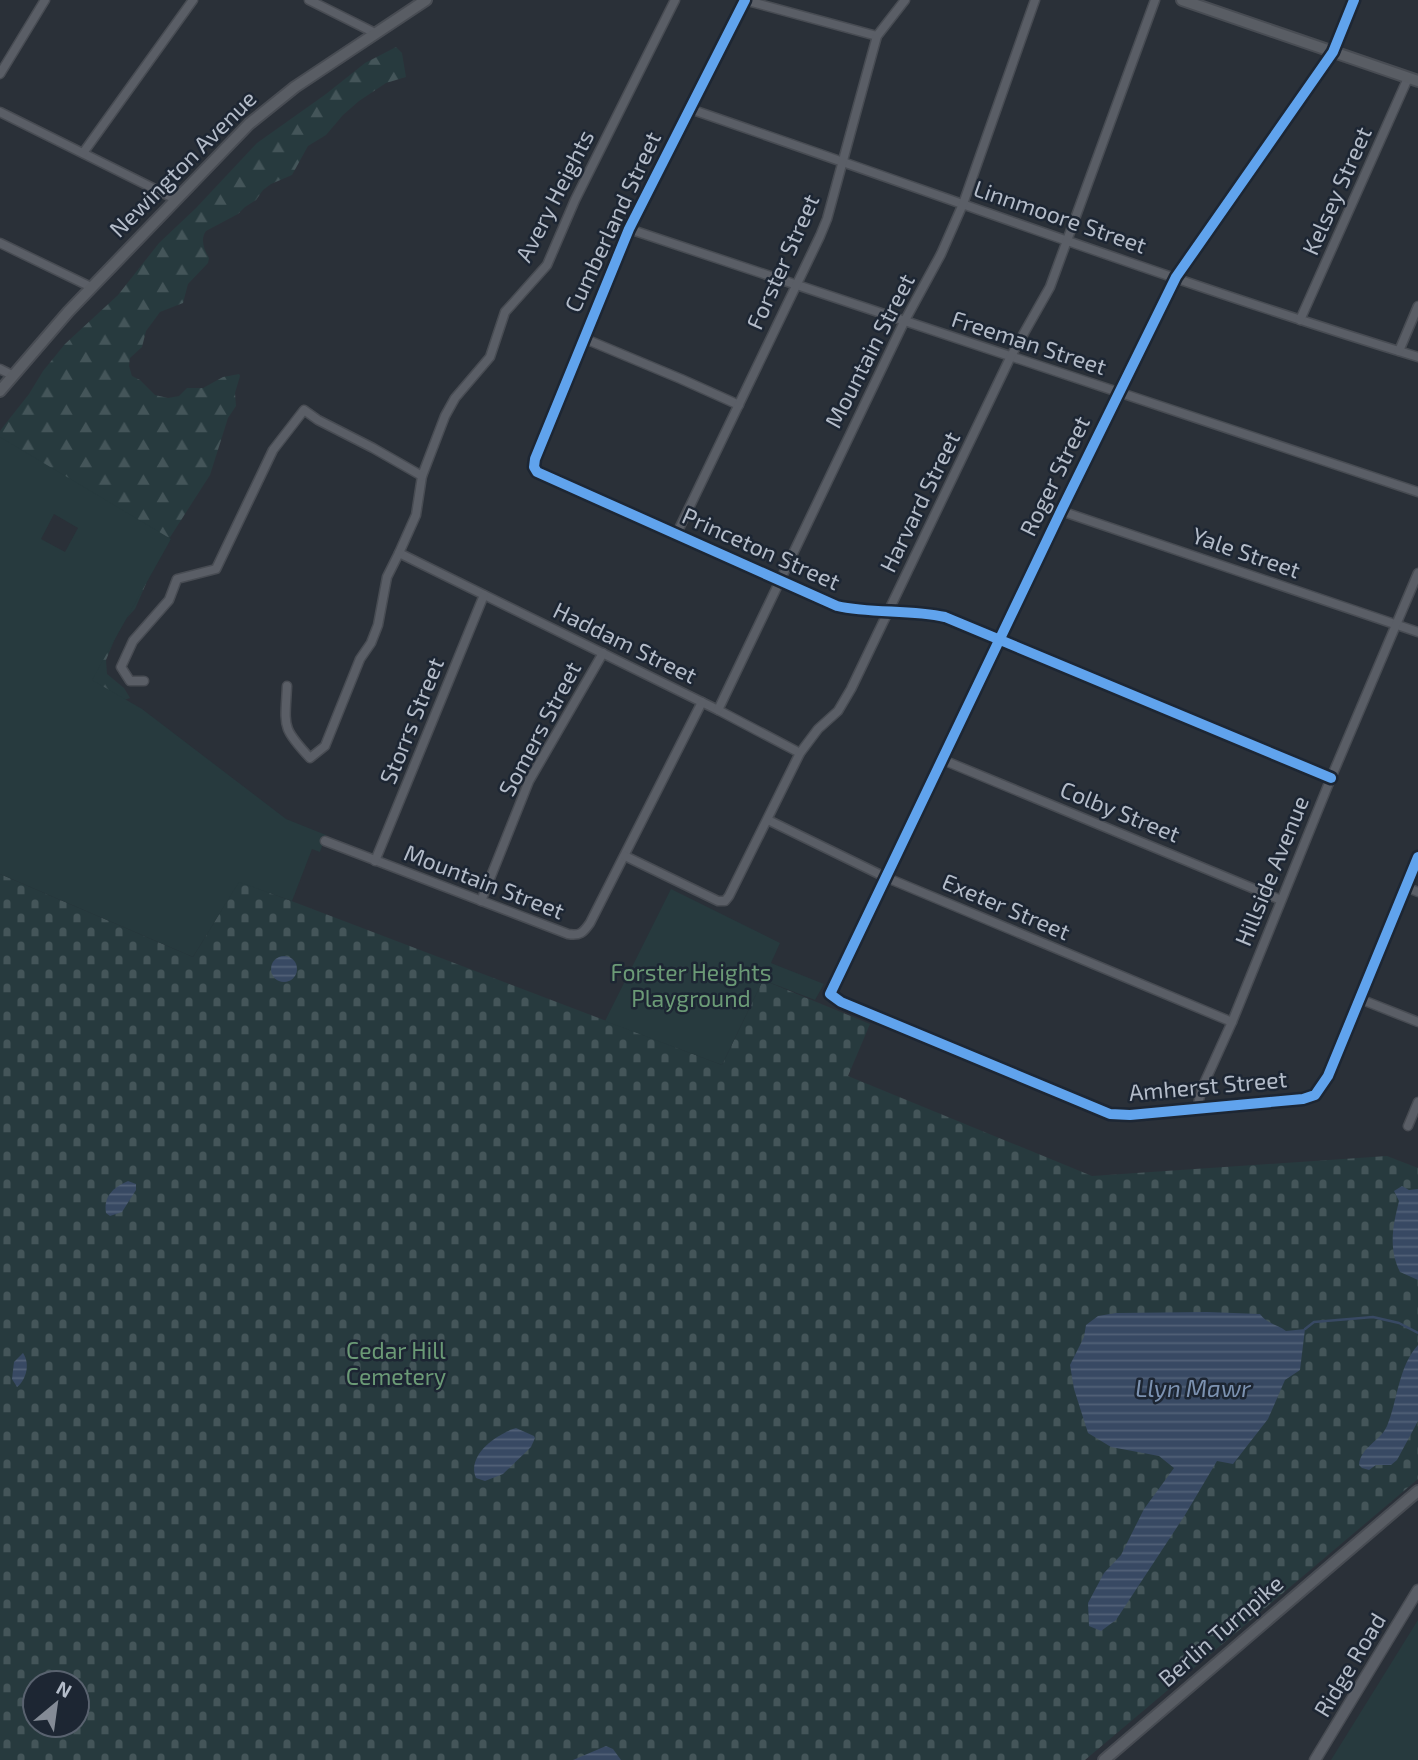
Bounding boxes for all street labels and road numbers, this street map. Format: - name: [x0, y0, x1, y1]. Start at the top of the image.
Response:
- street label: Newington Avenue: [103, 84, 262, 243]
- street label: Kelsey Street: [1295, 122, 1377, 259]
- street label: Avery Heights: [509, 125, 599, 266]
- street label: Cumberland Street: [558, 127, 666, 316]
- street label: Linnmoore Street: [970, 173, 1151, 259]
- street label: Forster Street: [740, 189, 824, 333]
- street label: Mountain Street: [818, 269, 920, 432]
- street label: Freeman Street: [949, 304, 1110, 380]
- street label: Roger Street: [1013, 411, 1095, 540]
- street label: Harvard Street: [873, 426, 965, 577]
- street label: Princeton Street: [678, 501, 845, 595]
- street label: Yale Street: [1189, 520, 1304, 584]
- street label: Haddam Street: [549, 595, 702, 689]
- street label: Storrs Street: [373, 653, 449, 788]
- street label: Somers Street: [492, 656, 586, 801]
- street label: Colby Street: [1056, 774, 1185, 848]
- street label: Hillside Avenue: [1228, 792, 1314, 950]
- street label: Mountain Street: [400, 838, 569, 925]
- street label: Exeter Street: [938, 867, 1075, 946]
- street label: Amherst Street: [1128, 1064, 1289, 1106]
- street label: Berlin Turnpike: [1152, 1568, 1288, 1692]
- street label: Ridge Road: [1307, 1607, 1391, 1722]

